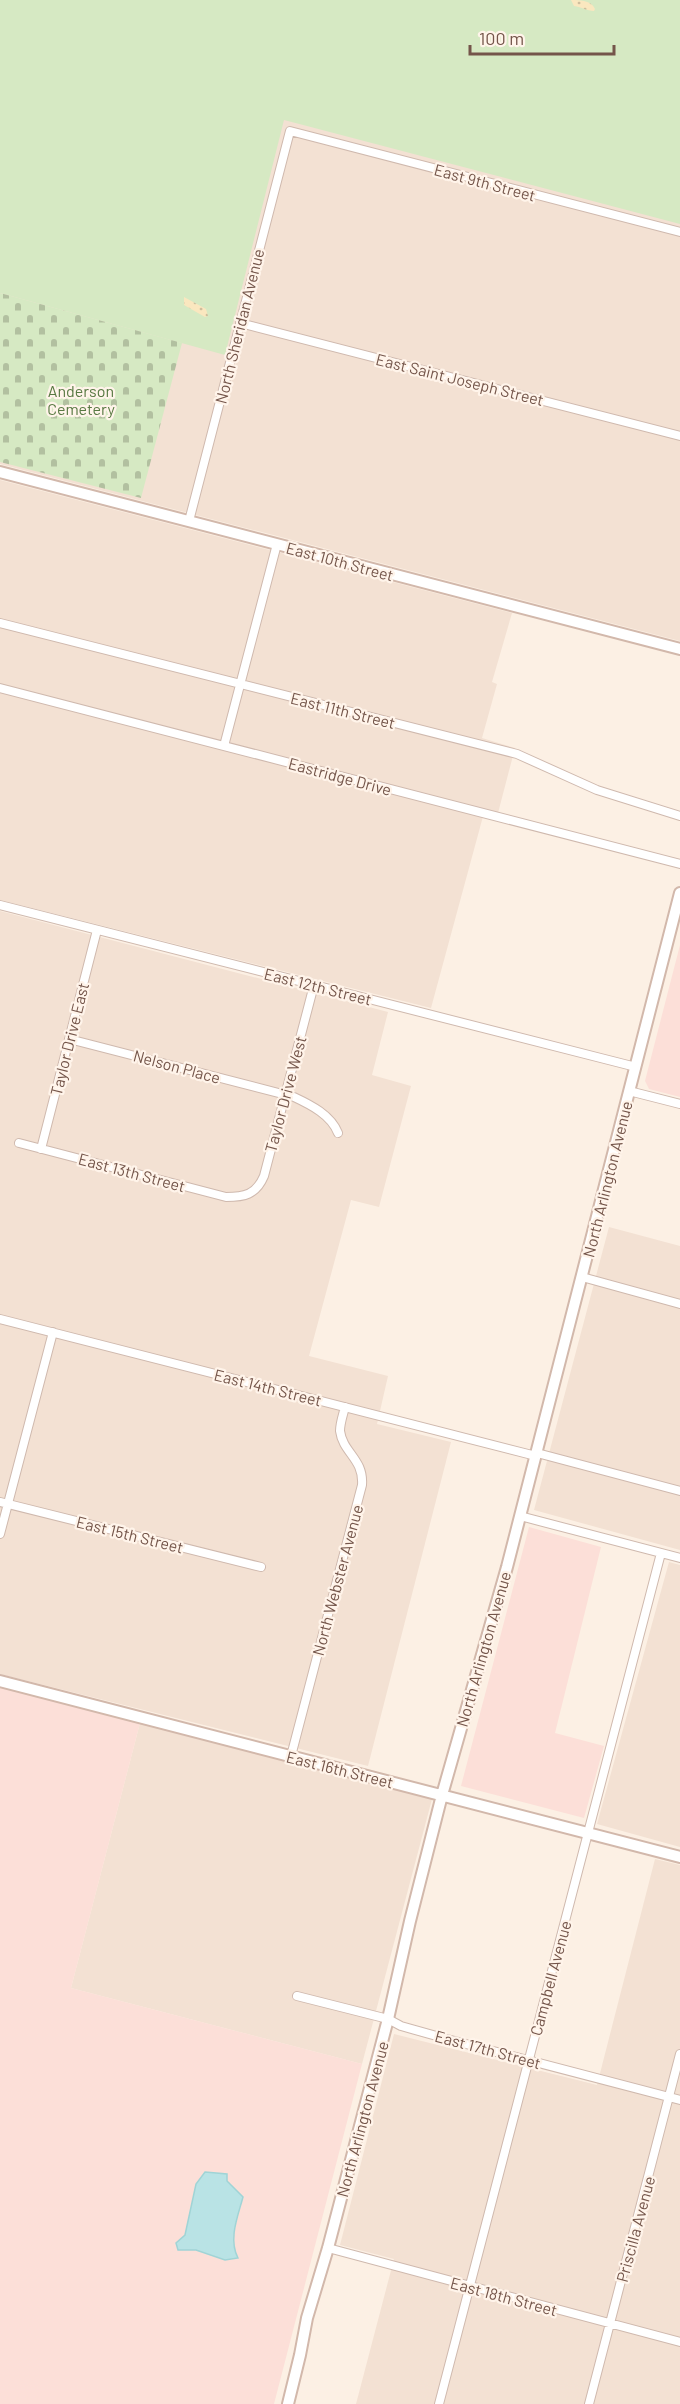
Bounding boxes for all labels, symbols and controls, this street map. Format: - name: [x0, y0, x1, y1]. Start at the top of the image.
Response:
- scale bar: [470, 18, 614, 56]
- text: 100 m: [479, 27, 524, 49]
- street label: East 9th Street: [432, 159, 538, 205]
- street label: North Sheridan Avenue: [211, 247, 267, 405]
- street label: East Saint Joseph Street: [374, 349, 546, 409]
- park label: Anderson Cemetery: [47, 381, 115, 418]
- street label: East 10th Street: [284, 538, 396, 584]
- street label: East 11th Street: [289, 688, 397, 732]
- street label: Eastridge Drive: [286, 753, 394, 799]
- street label: East 12th Street: [262, 963, 374, 1009]
- street label: Taylor Drive East: [46, 980, 92, 1098]
- street label: Taylor Drive West: [260, 1034, 310, 1154]
- street label: Nelson Place: [131, 1045, 223, 1087]
- street label: North Arlington Avenue: [578, 1099, 636, 1259]
- street label: East 13th Street: [77, 1149, 187, 1195]
- street label: East 14th Street: [212, 1364, 324, 1410]
- street label: North Webster Avenue: [308, 1502, 366, 1658]
- street label: East 15th Street: [74, 1512, 186, 1556]
- street label: North Arlington Avenue: [452, 1569, 514, 1729]
- street label: East 16th Street: [284, 1747, 396, 1791]
- street label: Campbell Avenue: [526, 1918, 574, 2038]
- street label: East 17th Street: [433, 2026, 543, 2072]
- street label: North Arlington Avenue: [332, 2039, 392, 2199]
- street label: Priscilla Avenue: [612, 2174, 658, 2284]
- street label: East 18th Street: [448, 2273, 560, 2319]

